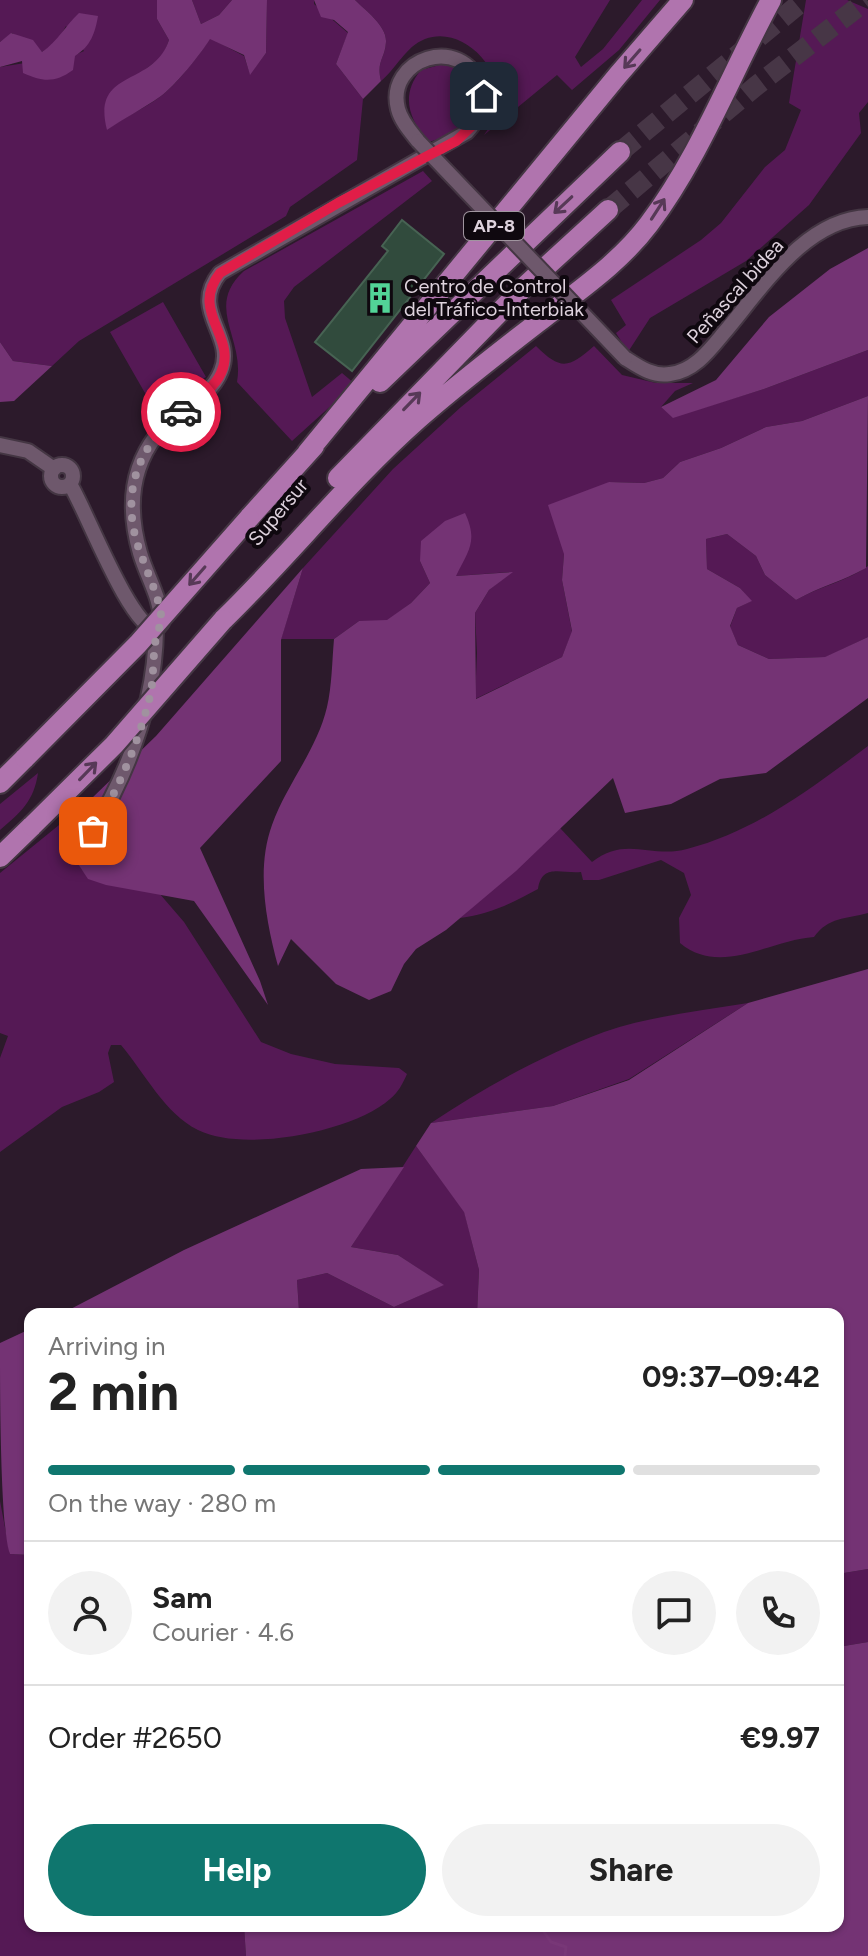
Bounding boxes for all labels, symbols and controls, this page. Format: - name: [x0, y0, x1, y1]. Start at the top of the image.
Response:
- one-way arrow: [623, 48, 641, 68]
- pin: [450, 62, 518, 130]
- icon: home: [462, 74, 506, 118]
- one-way arrow: [553, 196, 573, 215]
- one-way arrow: [651, 198, 667, 221]
- road number: AP-8: [464, 212, 524, 240]
- street label: Peñascal bidea: [682, 234, 788, 348]
- place label: Centro de Control del Tráfico-Interbiak: [404, 274, 584, 321]
- building icon: Centro de Control del Tráfico-Interbiak: [363, 281, 397, 315]
- courier: [141, 372, 221, 452]
- icon: car: [159, 390, 203, 434]
- one-way arrow: [402, 391, 421, 411]
- street label: Supersur: [243, 473, 313, 550]
- one-way arrow: [189, 566, 207, 586]
- one-way arrow: [78, 761, 97, 781]
- pin: [59, 797, 127, 865]
- icon: bag: [71, 809, 115, 853]
- text: Arriving in: [48, 1330, 166, 1362]
- text: 09:37–09:42: [642, 1358, 820, 1395]
- text: 2 min: [48, 1361, 179, 1423]
- text: On the way · 280 m: [48, 1487, 276, 1519]
- button: person: [48, 1571, 132, 1655]
- button: chat: [632, 1571, 716, 1655]
- button: phone: [736, 1571, 820, 1655]
- text: Sam: [152, 1579, 212, 1616]
- text: Courier · 4.6: [152, 1616, 294, 1648]
- text: Order #2650: [48, 1719, 222, 1756]
- text: €9.97: [740, 1719, 820, 1756]
- button: Help: [48, 1824, 426, 1916]
- button: Share: [442, 1824, 820, 1916]

